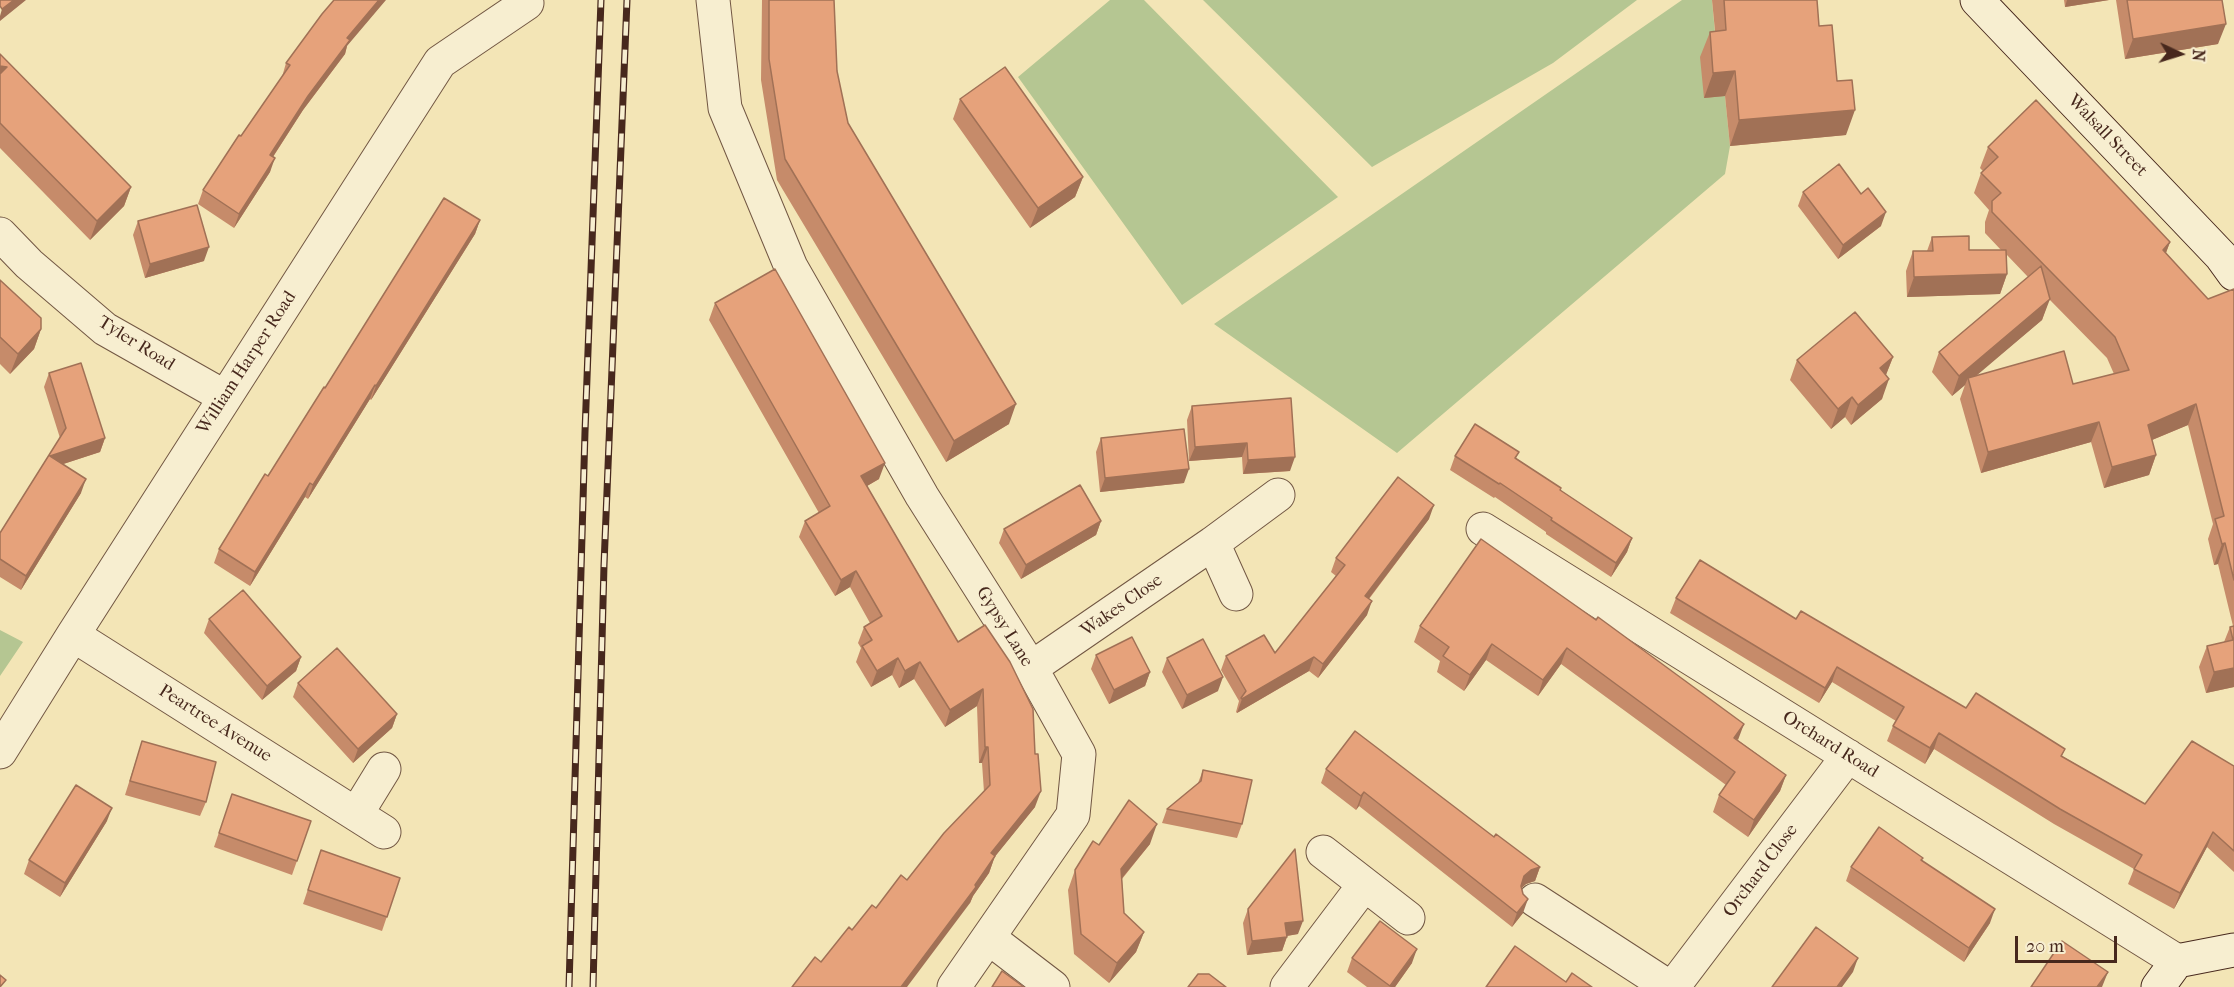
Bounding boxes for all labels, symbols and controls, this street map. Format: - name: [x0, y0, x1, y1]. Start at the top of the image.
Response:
- north arrow: [2150, 24, 2210, 84]
- text: N: [2189, 49, 2208, 62]
- street label: Walsall Street: [2062, 90, 2152, 182]
- street label: William Harper Road: [193, 287, 301, 439]
- street label: Tyler Road: [94, 312, 178, 376]
- street label: Wakes Close: [1077, 570, 1167, 642]
- street label: Gypsy Lane: [971, 583, 1037, 671]
- street label: Peartree Avenue: [155, 681, 275, 767]
- street label: Orchard Road: [1778, 707, 1882, 783]
- street label: Orchard Close: [1719, 820, 1803, 922]
- scale bar: [2018, 924, 2120, 962]
- text: 20 m: [2026, 936, 2064, 957]

